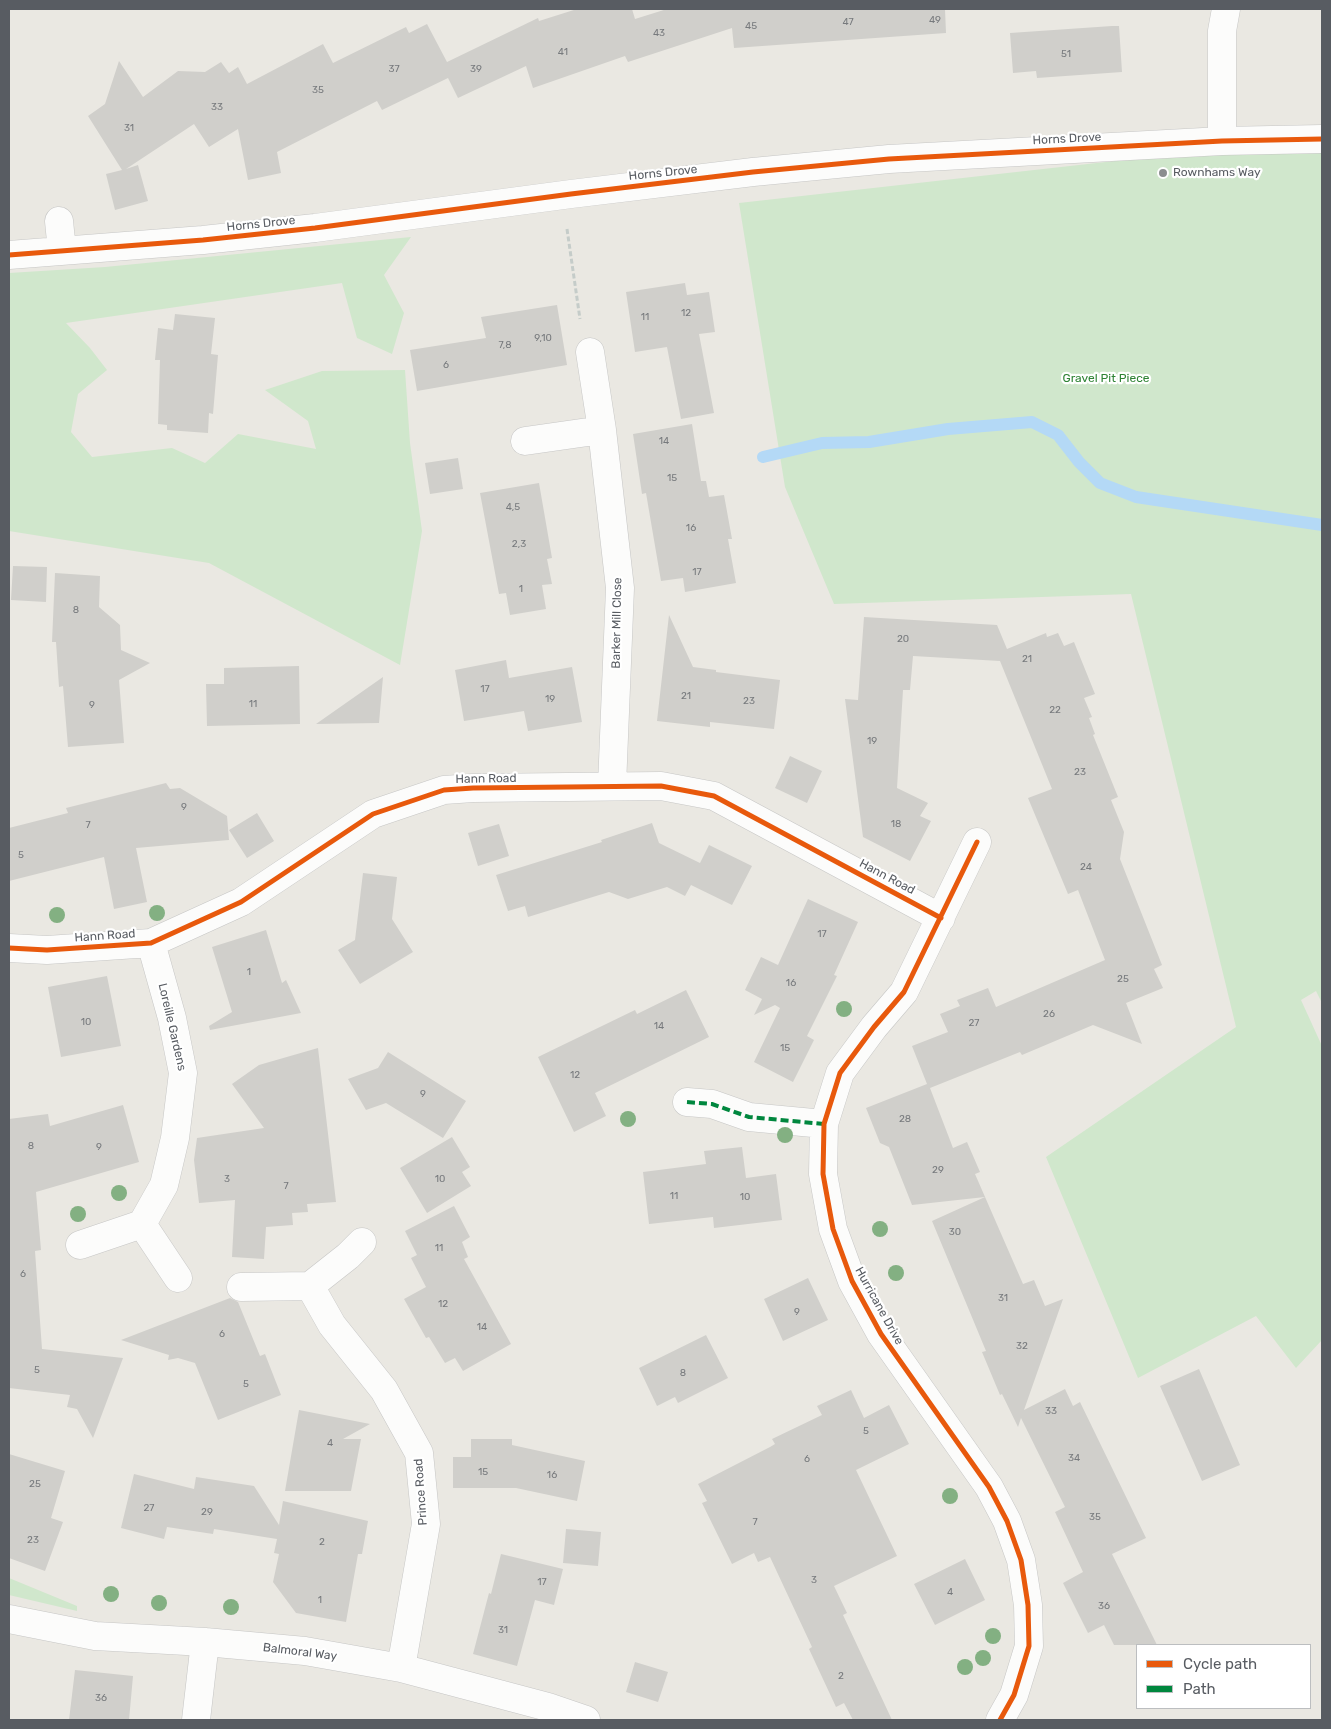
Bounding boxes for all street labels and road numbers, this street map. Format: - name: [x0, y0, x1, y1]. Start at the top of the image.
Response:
- street label: Horns Drove: [1032, 130, 1102, 148]
- street label: Horns Drove: [628, 162, 698, 184]
- street label: Horns Drove: [226, 213, 296, 235]
- street label: Barker Mill Close: [609, 577, 625, 669]
- street label: Hann Road: [455, 771, 517, 787]
- street label: Hann Road: [857, 856, 917, 898]
- street label: Hann Road: [74, 927, 136, 945]
- street label: Loreille Gardens: [155, 982, 189, 1072]
- street label: Hurricane Drive: [852, 1265, 906, 1347]
- street label: Prince Road: [411, 1458, 431, 1526]
- street label: Balmoral Way: [262, 1640, 338, 1664]

